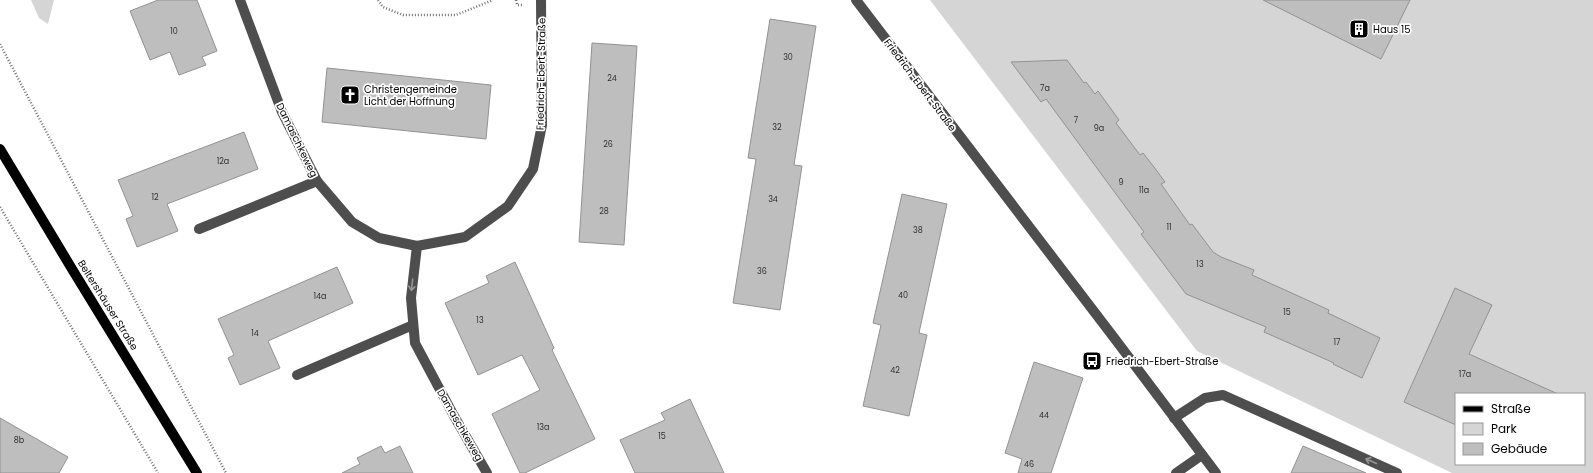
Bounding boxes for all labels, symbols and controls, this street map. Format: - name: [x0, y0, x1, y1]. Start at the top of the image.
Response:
- street label: Friedrich-Ebert-Straße: [533, 18, 549, 130]
- building icon: Haus 15: [1348, 18, 1370, 40]
- place label: Haus 15: [1373, 22, 1410, 37]
- house number: 10: [170, 26, 178, 37]
- street label: Friedrich-Ebert-Straße: [880, 36, 960, 134]
- house number: 30: [783, 52, 793, 63]
- house number: 24: [607, 73, 617, 84]
- place label: Christengemeinde Licht der Hoffnung: [364, 82, 457, 109]
- house number: 7a: [1040, 83, 1050, 94]
- church icon: Christengemeinde Licht der Hoffnung: [339, 84, 361, 106]
- street label: Damaschkeweg: [272, 100, 322, 180]
- house number: 7: [1074, 115, 1079, 126]
- house number: 32: [772, 122, 782, 133]
- house number: 9a: [1094, 123, 1104, 134]
- house number: 26: [603, 139, 613, 150]
- house number: 12a: [217, 156, 229, 167]
- house number: 9: [1118, 177, 1124, 188]
- house number: 11a: [1139, 185, 1149, 196]
- house number: 12: [151, 192, 159, 203]
- house number: 34: [768, 194, 778, 205]
- house number: 28: [599, 206, 609, 217]
- house number: 11: [1166, 222, 1172, 233]
- house number: 38: [913, 225, 923, 236]
- street label: Beltershäuser Straße: [74, 257, 142, 353]
- house number: 13: [1196, 259, 1204, 270]
- house number: 36: [757, 266, 767, 277]
- one-way arrow: [408, 278, 416, 291]
- house number: 40: [898, 290, 908, 301]
- house number: 14a: [314, 291, 327, 302]
- house number: 15: [1283, 307, 1291, 318]
- house number: 13: [476, 315, 484, 326]
- house number: 14: [251, 328, 259, 339]
- house number: 17: [1334, 337, 1341, 348]
- bus stop icon: Friedrich-Ebert-Straße: [1081, 350, 1103, 372]
- place label: Friedrich-Ebert-Straße: [1106, 354, 1218, 369]
- house number: 42: [890, 365, 900, 376]
- house number: 17a: [1459, 369, 1471, 380]
- street label: Damaschkeweg: [433, 386, 487, 464]
- legend: [1455, 393, 1585, 465]
- text: Straße: [1491, 400, 1531, 417]
- house number: 44: [1039, 410, 1049, 421]
- text: Park: [1491, 420, 1518, 437]
- house number: 13a: [537, 422, 549, 433]
- house number: 15: [658, 431, 666, 442]
- house number: 8b: [14, 435, 25, 446]
- text: Gebäude: [1491, 440, 1547, 457]
- one-way arrow: [1365, 457, 1377, 464]
- house number: 46: [1024, 459, 1034, 470]

